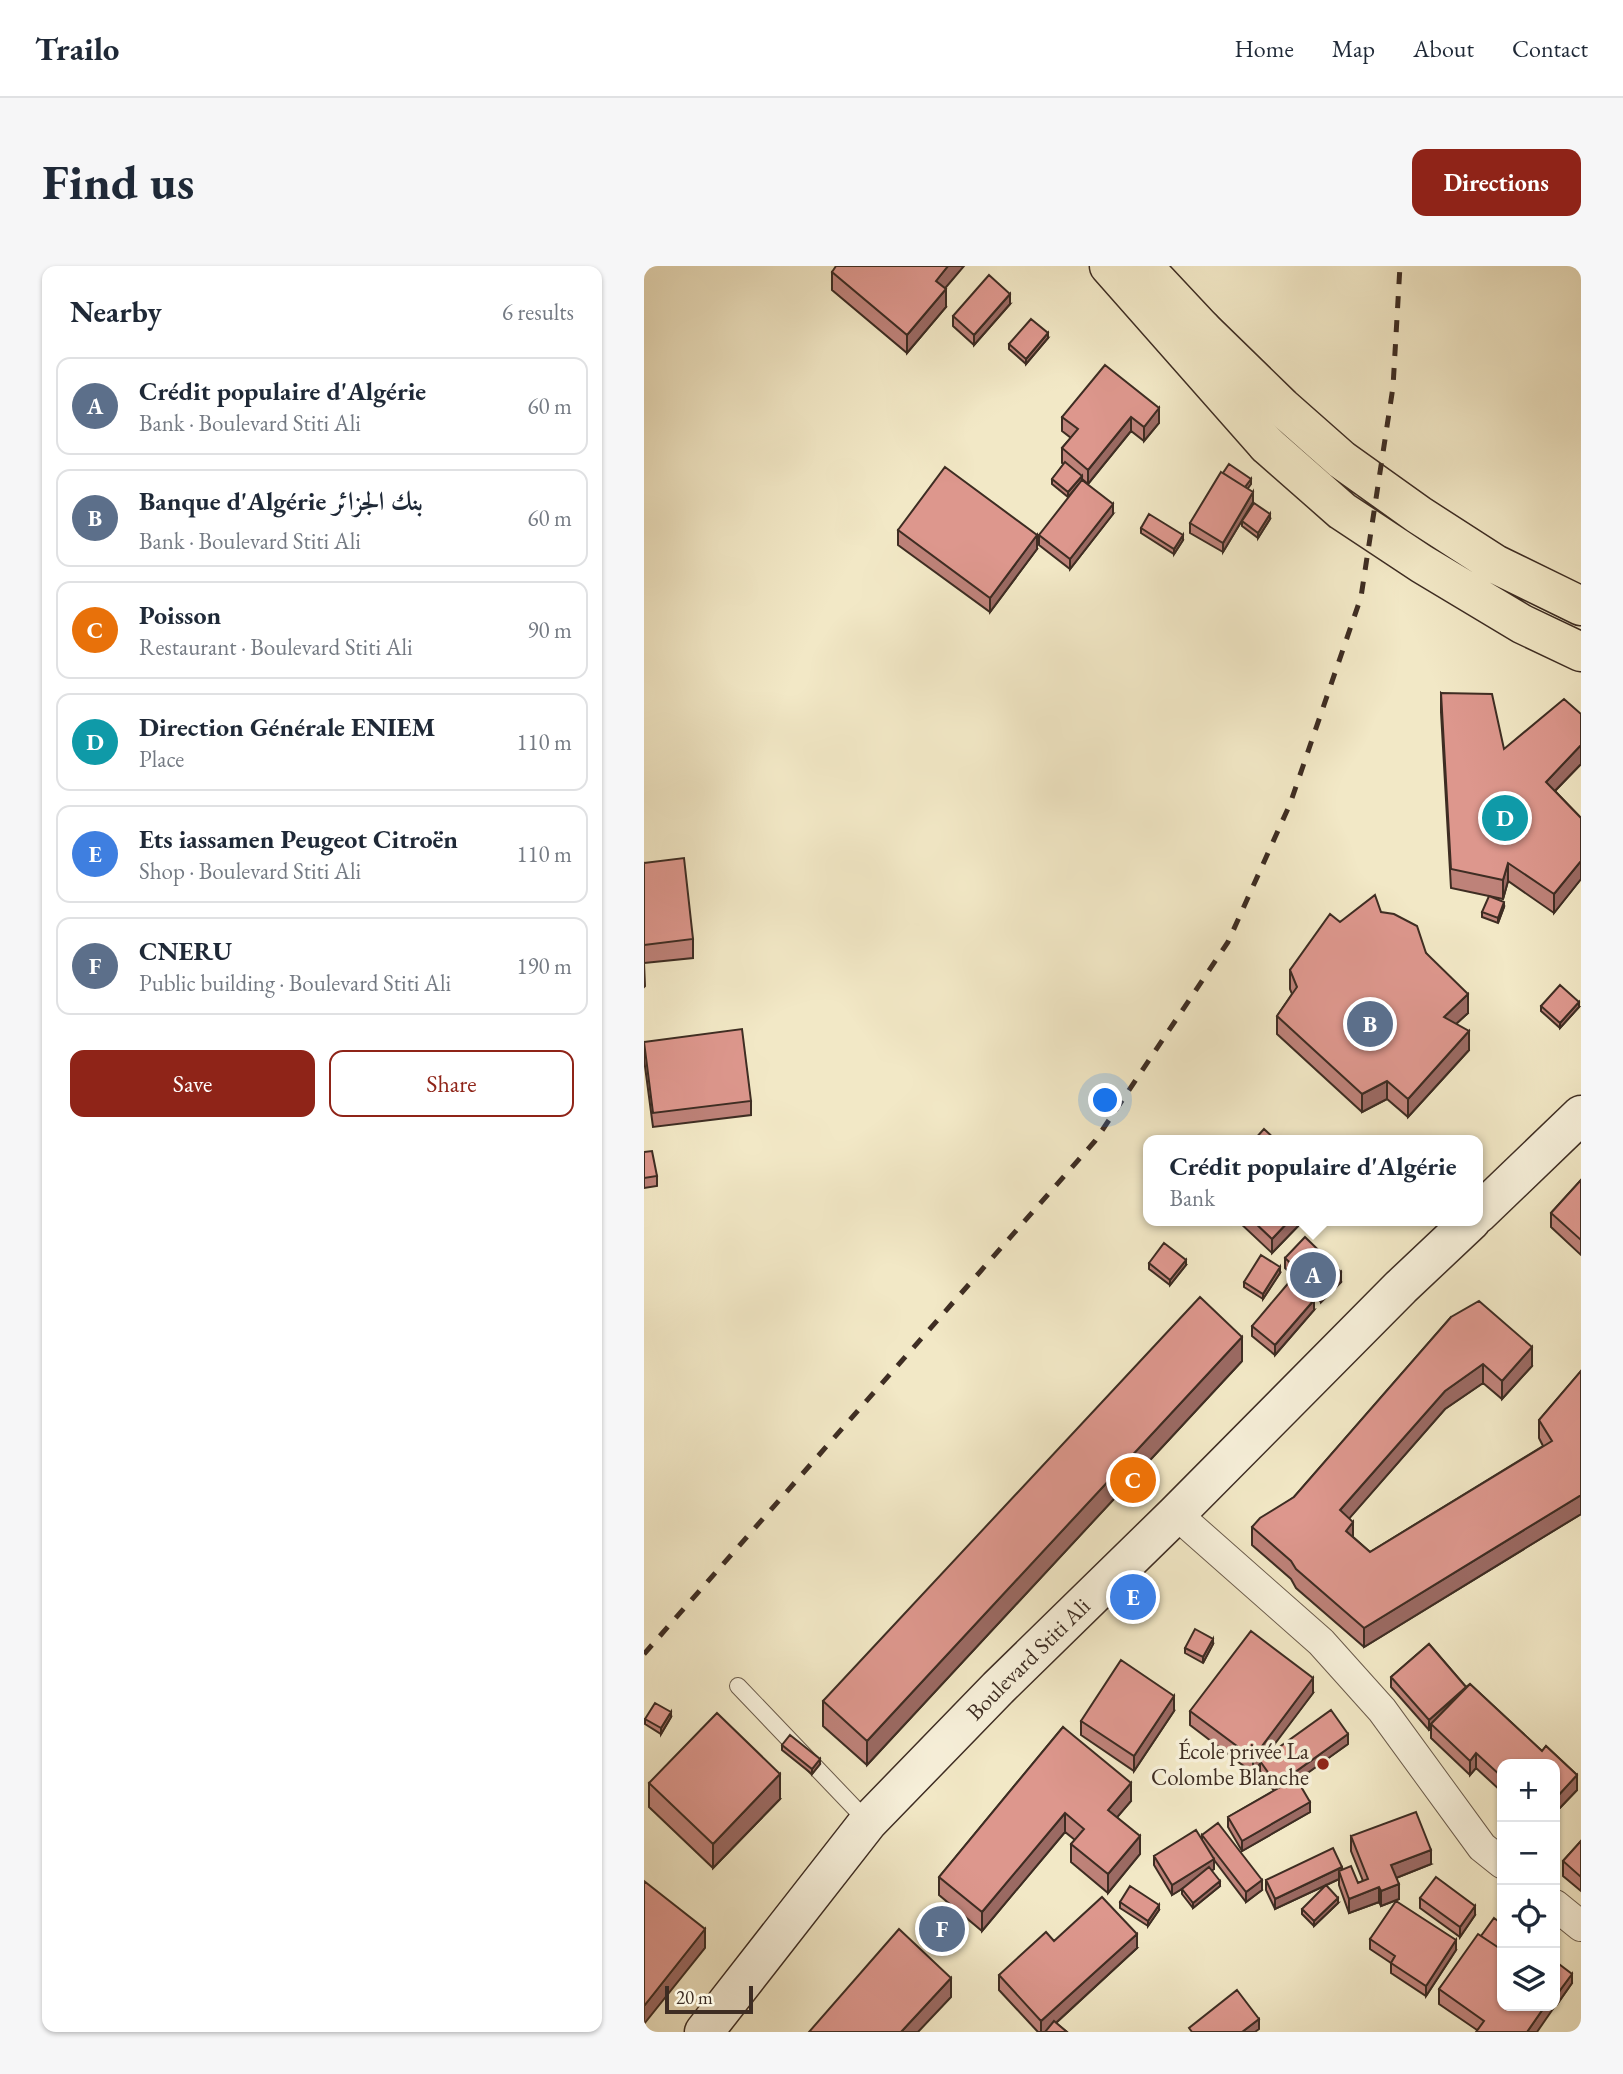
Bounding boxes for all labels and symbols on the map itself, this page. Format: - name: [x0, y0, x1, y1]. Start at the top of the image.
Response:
- pin: D: [1482, 792, 1528, 844]
- pin: B: [1347, 998, 1393, 1050]
- your location: [1088, 1083, 1122, 1117]
- pin: A: [1290, 1249, 1336, 1301]
- pin: C: [1110, 1454, 1156, 1506]
- pin: E: [1110, 1571, 1156, 1623]
- street label: Boulevard Stiti Ali: [960, 1591, 1097, 1727]
- place label: École privée La Colombe Blanche: [1151, 1736, 1310, 1792]
- marker: École privée La Colombe Blanche: [1315, 1756, 1331, 1772]
- pin: F: [919, 1903, 965, 1955]
- scale bar: [665, 1983, 752, 2015]

